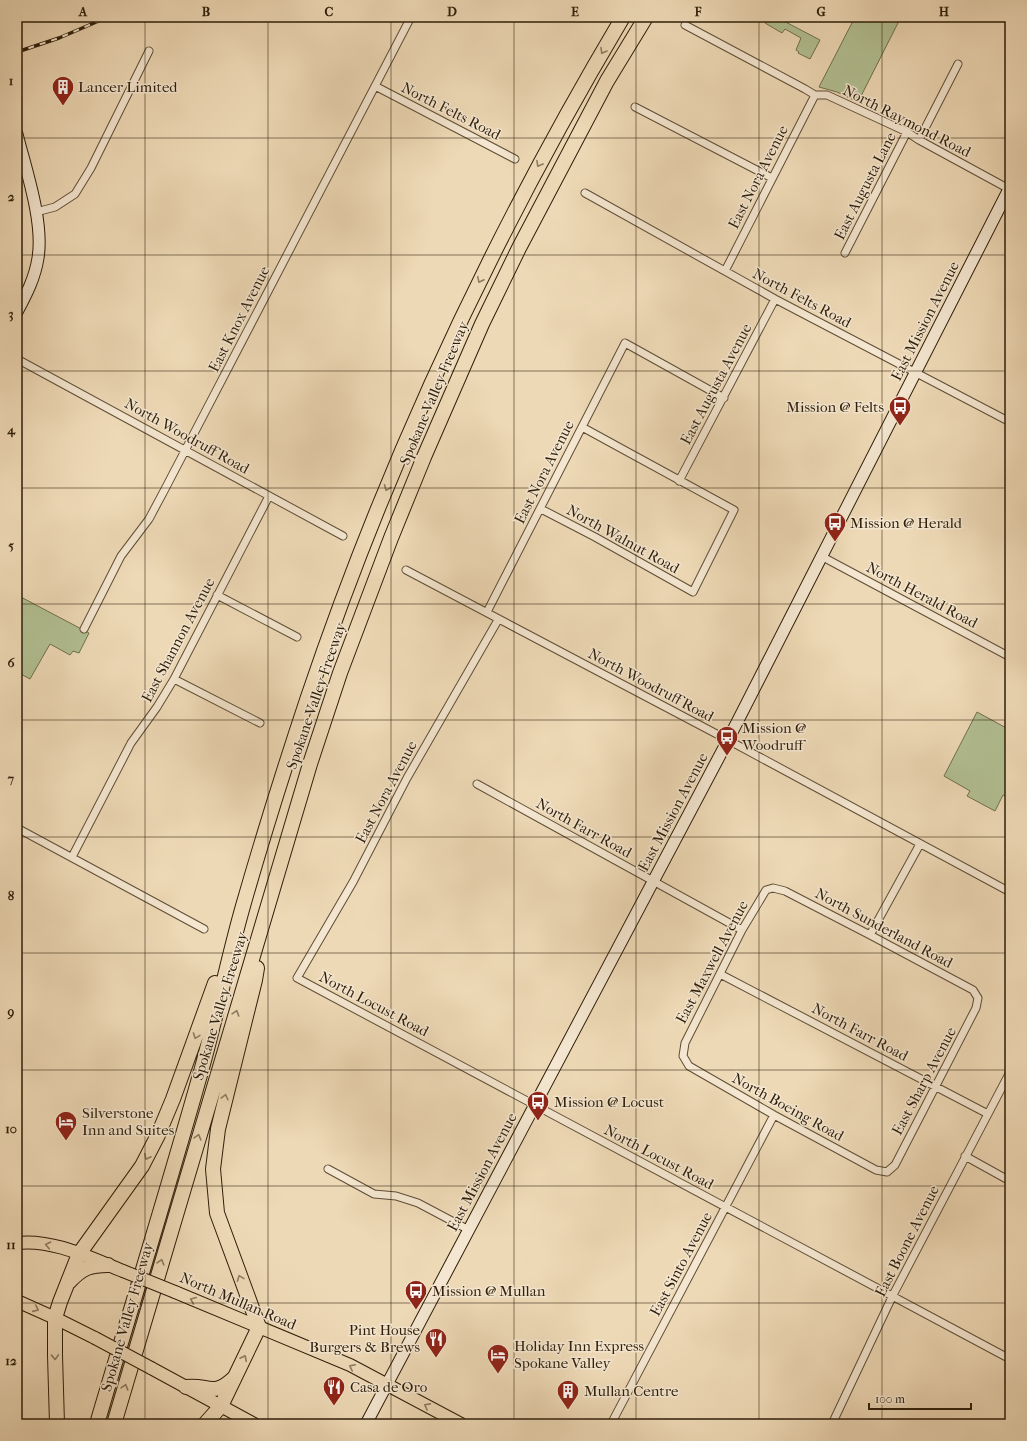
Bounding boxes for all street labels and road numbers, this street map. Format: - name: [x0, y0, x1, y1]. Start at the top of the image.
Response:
- street label: North Felts Road: [398, 78, 504, 144]
- street label: North Raymond Road: [840, 81, 975, 161]
- street label: East Nora Avenue: [724, 122, 792, 232]
- street label: East Augusta Lane: [830, 129, 900, 243]
- street label: East Mission Avenue: [887, 258, 963, 384]
- street label: East Knox Avenue: [205, 263, 274, 375]
- street label: North Felts Road: [750, 264, 855, 332]
- street label: Spokane Valley Freeway: [396, 318, 473, 468]
- street label: East Augusta Avenue: [676, 320, 756, 448]
- street label: North Woodruff Road: [122, 394, 253, 478]
- street label: East Nora Avenue: [510, 417, 578, 527]
- street label: North Walnut Road: [564, 501, 683, 578]
- street label: North Herald Road: [863, 558, 981, 632]
- street label: East Shannon Avenue: [138, 574, 219, 705]
- street label: Spokane Valley Freeway: [282, 619, 350, 772]
- street label: North Woodruff Road: [585, 644, 718, 726]
- street label: East Nora Avenue: [351, 737, 421, 846]
- street label: East Mission Avenue: [634, 749, 712, 874]
- street label: North Farr Road: [533, 794, 636, 862]
- street label: North Sunderland Road: [812, 884, 957, 972]
- street label: East Maxwell Avenue: [672, 897, 752, 1027]
- street label: Spokane Valley Freeway: [189, 929, 251, 1082]
- street label: North Locust Road: [316, 968, 433, 1041]
- street label: North Farr Road: [809, 999, 912, 1065]
- street label: East Sharp Avenue: [888, 1023, 960, 1138]
- street label: North Boeing Road: [729, 1069, 848, 1145]
- street label: East Mission Avenue: [443, 1109, 521, 1234]
- street label: North Locust Road: [601, 1121, 718, 1194]
- street label: East Boone Avenue: [871, 1182, 943, 1300]
- street label: East Sinto Avenue: [646, 1208, 716, 1319]
- street label: Spokane Valley Freeway: [97, 1239, 157, 1394]
- street label: North Mullan Road: [177, 1268, 300, 1334]

